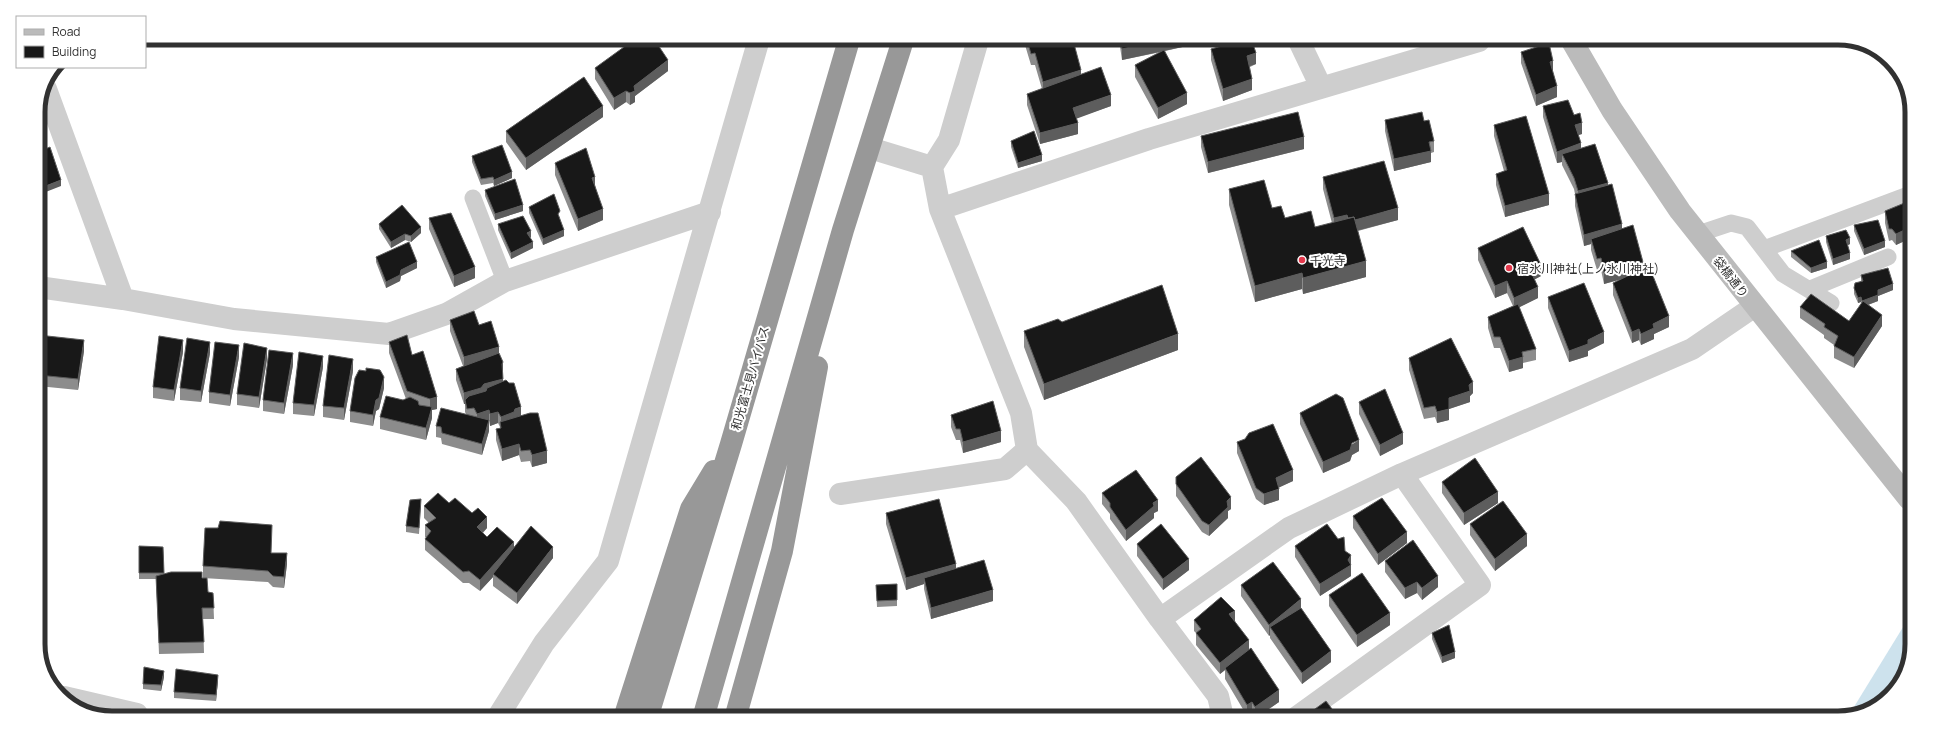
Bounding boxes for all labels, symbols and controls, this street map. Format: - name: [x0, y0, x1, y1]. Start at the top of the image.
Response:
- legend: [16, 16, 146, 68]
- text: Road: [52, 23, 80, 40]
- text: Building: [52, 43, 96, 60]
- place label: 千光寺: [1310, 252, 1346, 269]
- street label: 袋橋通り: [1709, 252, 1752, 301]
- marker: 千光寺: [1297, 255, 1307, 265]
- place label: 宿氷川神社(上ノ氷川神社): [1517, 260, 1659, 277]
- marker: 宿氷川神社(上ノ氷川神社): [1504, 263, 1514, 273]
- street label: 和光富士見バイパス: [727, 324, 773, 432]

